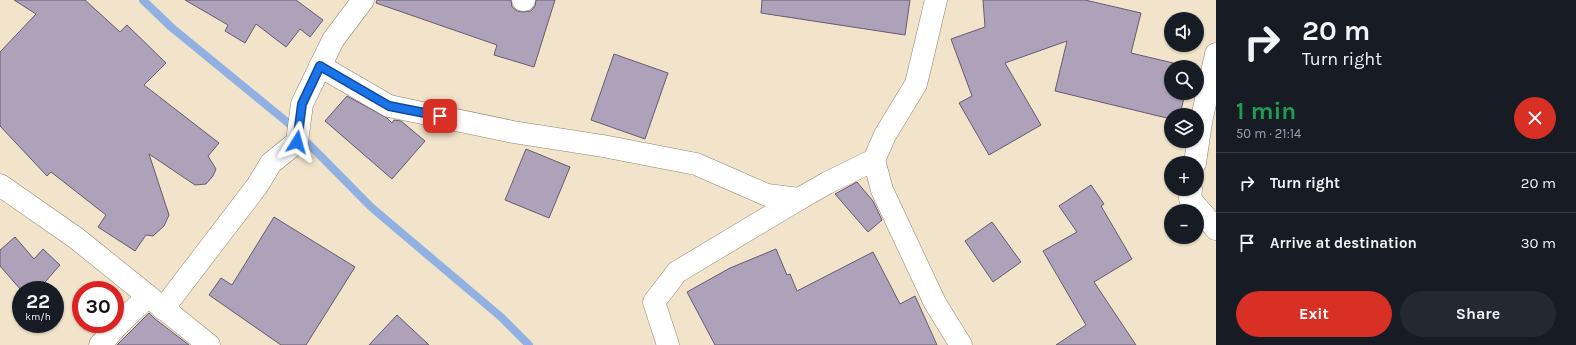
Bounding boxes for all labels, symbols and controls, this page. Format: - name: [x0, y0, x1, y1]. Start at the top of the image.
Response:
- map controls: [1164, 12, 1204, 244]
- button: sound: [1164, 12, 1204, 52]
- text: 20 m: [1302, 14, 1370, 47]
- icon: right: [1236, 16, 1288, 68]
- text: Turn right: [1302, 48, 1382, 70]
- button: search: [1164, 60, 1204, 100]
- text: 1 min: [1236, 97, 1296, 125]
- button: close: [1514, 97, 1556, 139]
- pin: [423, 99, 457, 133]
- icon: arrive: [429, 105, 451, 127]
- button: layers: [1164, 108, 1204, 148]
- position arrow: [276, 121, 318, 163]
- text: 50 m · 21:14: [1236, 126, 1301, 141]
- button: +: [1164, 156, 1204, 196]
- icon: right: [1236, 172, 1258, 194]
- text: Turn right: [1270, 174, 1340, 192]
- text: 20 m: [1521, 174, 1556, 192]
- button: −: [1164, 204, 1204, 244]
- icon: arrive: [1236, 232, 1258, 254]
- text: Arrive at destination: [1270, 234, 1417, 252]
- text: 30 m: [1521, 234, 1556, 252]
- speed limit sign: 30: [72, 281, 124, 333]
- text: 22: [26, 290, 50, 313]
- button: Exit: [1236, 291, 1392, 337]
- button: Share: [1400, 291, 1556, 337]
- text: km/h: [25, 311, 51, 323]

